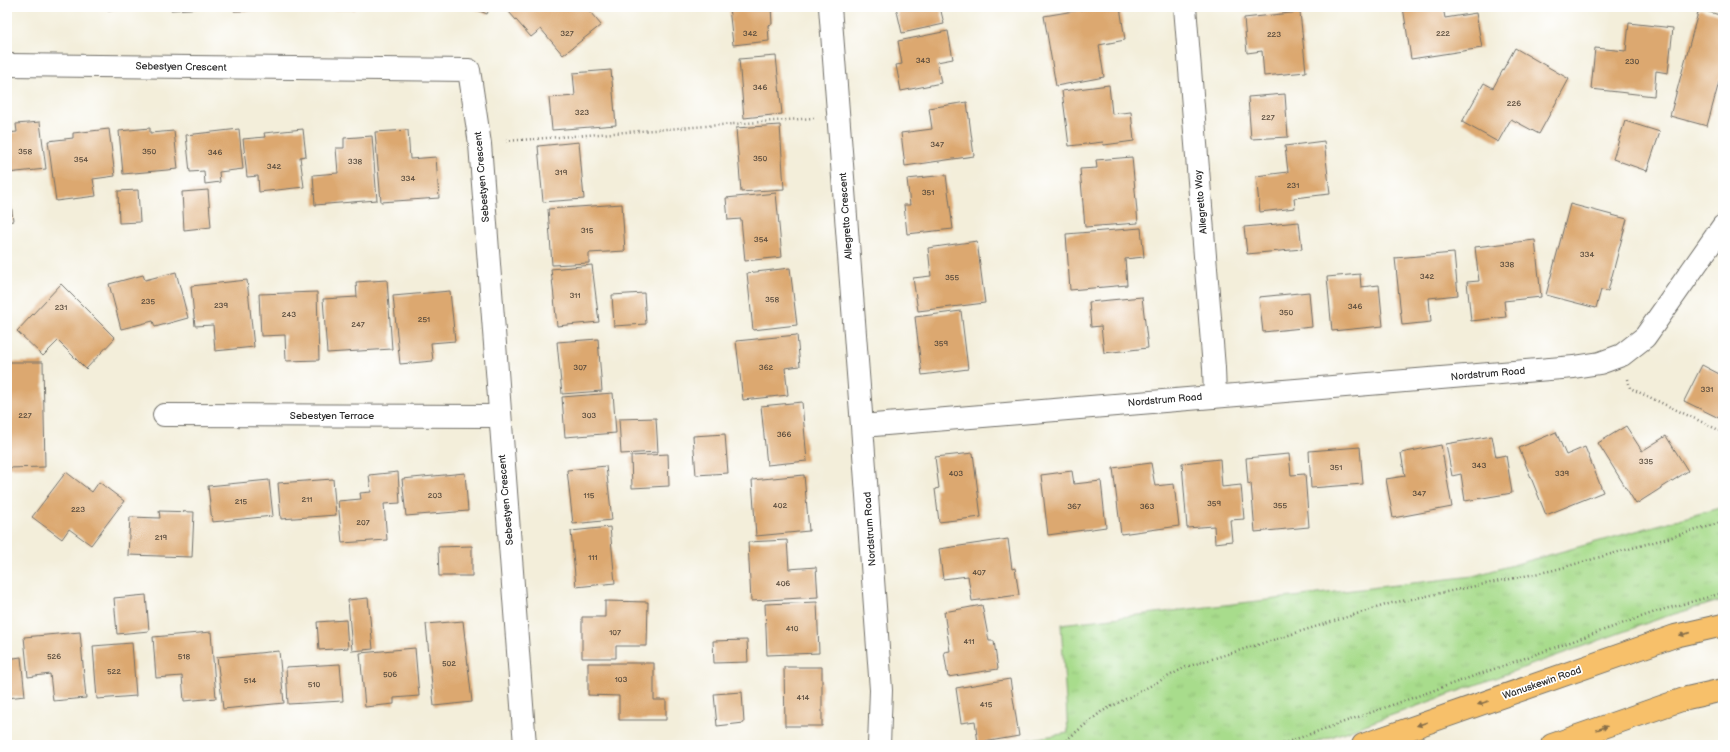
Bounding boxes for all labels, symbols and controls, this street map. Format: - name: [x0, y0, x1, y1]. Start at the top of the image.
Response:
- house number: 327: [560, 29, 574, 38]
- house number: 342: [743, 29, 758, 38]
- house number: 222: [1436, 29, 1450, 38]
- house number: 223: [1267, 30, 1281, 39]
- house number: 343: [916, 56, 930, 65]
- house number: 230: [1625, 57, 1639, 66]
- street label: Sebestyen Crescent: [135, 60, 227, 74]
- house number: 346: [753, 83, 767, 92]
- house number: 226: [1507, 99, 1521, 108]
- house number: 323: [575, 108, 589, 117]
- house number: 227: [1261, 113, 1275, 122]
- street label: Sebestyen Crescent: [472, 131, 492, 223]
- house number: 347: [930, 140, 944, 149]
- house number: 358: [18, 147, 32, 156]
- house number: 350: [142, 147, 156, 156]
- house number: 346: [208, 148, 222, 157]
- house number: 350: [753, 154, 767, 163]
- house number: 354: [74, 155, 88, 164]
- house number: 338: [348, 157, 363, 166]
- house number: 342: [267, 162, 282, 171]
- house number: 319: [555, 168, 568, 177]
- street label: Allegretto Way: [1192, 169, 1210, 234]
- street label: Allegretto Crescent: [837, 172, 855, 260]
- house number: 334: [401, 174, 415, 183]
- house number: 231: [1287, 181, 1299, 190]
- house number: 351: [922, 188, 934, 197]
- house number: 315: [581, 226, 594, 235]
- house number: 354: [754, 235, 768, 244]
- house number: 334: [1580, 250, 1594, 259]
- house number: 338: [1500, 260, 1515, 269]
- house number: 342: [1420, 272, 1435, 281]
- house number: 355: [945, 273, 959, 282]
- house number: 311: [569, 291, 581, 300]
- house number: 358: [765, 295, 779, 304]
- house number: 235: [141, 297, 155, 306]
- house number: 239: [214, 301, 228, 310]
- house number: 346: [1348, 302, 1362, 311]
- house number: 231: [55, 303, 67, 312]
- house number: 350: [1279, 308, 1293, 317]
- house number: 243: [282, 310, 296, 319]
- house number: 251: [418, 315, 430, 324]
- house number: 247: [351, 320, 365, 329]
- house number: 359: [934, 339, 948, 348]
- house number: 307: [573, 363, 587, 372]
- house number: 362: [759, 363, 774, 372]
- street label: Nordstrum Road: [1450, 365, 1526, 383]
- house number: 331: [1701, 385, 1713, 394]
- street label: Nordstrum Road: [1127, 391, 1203, 409]
- street label: Sebestyen Terrace: [290, 410, 374, 422]
- house number: 227: [18, 411, 32, 420]
- house number: 303: [582, 411, 596, 420]
- house number: 366: [777, 430, 791, 439]
- street label: Sebestyen Crescent: [496, 454, 516, 546]
- house number: 335: [1639, 457, 1654, 466]
- house number: 343: [1472, 461, 1486, 470]
- house number: 351: [1330, 463, 1342, 472]
- house number: 403: [949, 469, 963, 478]
- house number: 339: [1555, 469, 1570, 478]
- house number: 347: [1412, 489, 1426, 498]
- house number: 203: [428, 491, 442, 500]
- house number: 115: [584, 491, 595, 500]
- street label: Nordstrum Road: [861, 491, 879, 567]
- house number: 211: [302, 495, 312, 504]
- house number: 215: [235, 497, 248, 506]
- house number: 359: [1207, 499, 1221, 508]
- house number: 402: [773, 501, 787, 510]
- house number: 355: [1273, 501, 1287, 510]
- house number: 367: [1067, 502, 1081, 511]
- house number: 363: [1140, 502, 1154, 511]
- house number: 223: [71, 505, 85, 514]
- house number: 207: [356, 518, 370, 527]
- house number: 219: [155, 533, 168, 542]
- house number: 111: [588, 553, 598, 562]
- house number: 407: [972, 568, 986, 577]
- house number: 406: [776, 579, 790, 588]
- house number: 410: [786, 624, 799, 633]
- house number: 107: [609, 628, 621, 637]
- one-way arrow: [1679, 631, 1691, 637]
- house number: 411: [963, 637, 975, 646]
- house number: 526: [47, 652, 61, 661]
- house number: 518: [178, 652, 191, 661]
- house number: 502: [442, 659, 456, 668]
- street label: Wanuskewin Road: [1501, 664, 1583, 702]
- house number: 522: [107, 667, 121, 676]
- house number: 506: [383, 670, 397, 679]
- house number: 103: [615, 675, 627, 684]
- house number: 514: [244, 676, 256, 685]
- house number: 510: [308, 680, 320, 689]
- house number: 414: [797, 693, 810, 702]
- house number: 415: [980, 700, 993, 709]
- one-way arrow: [1476, 701, 1488, 707]
- one-way arrow: [1416, 722, 1428, 728]
- one-way arrow: [1597, 724, 1609, 730]

